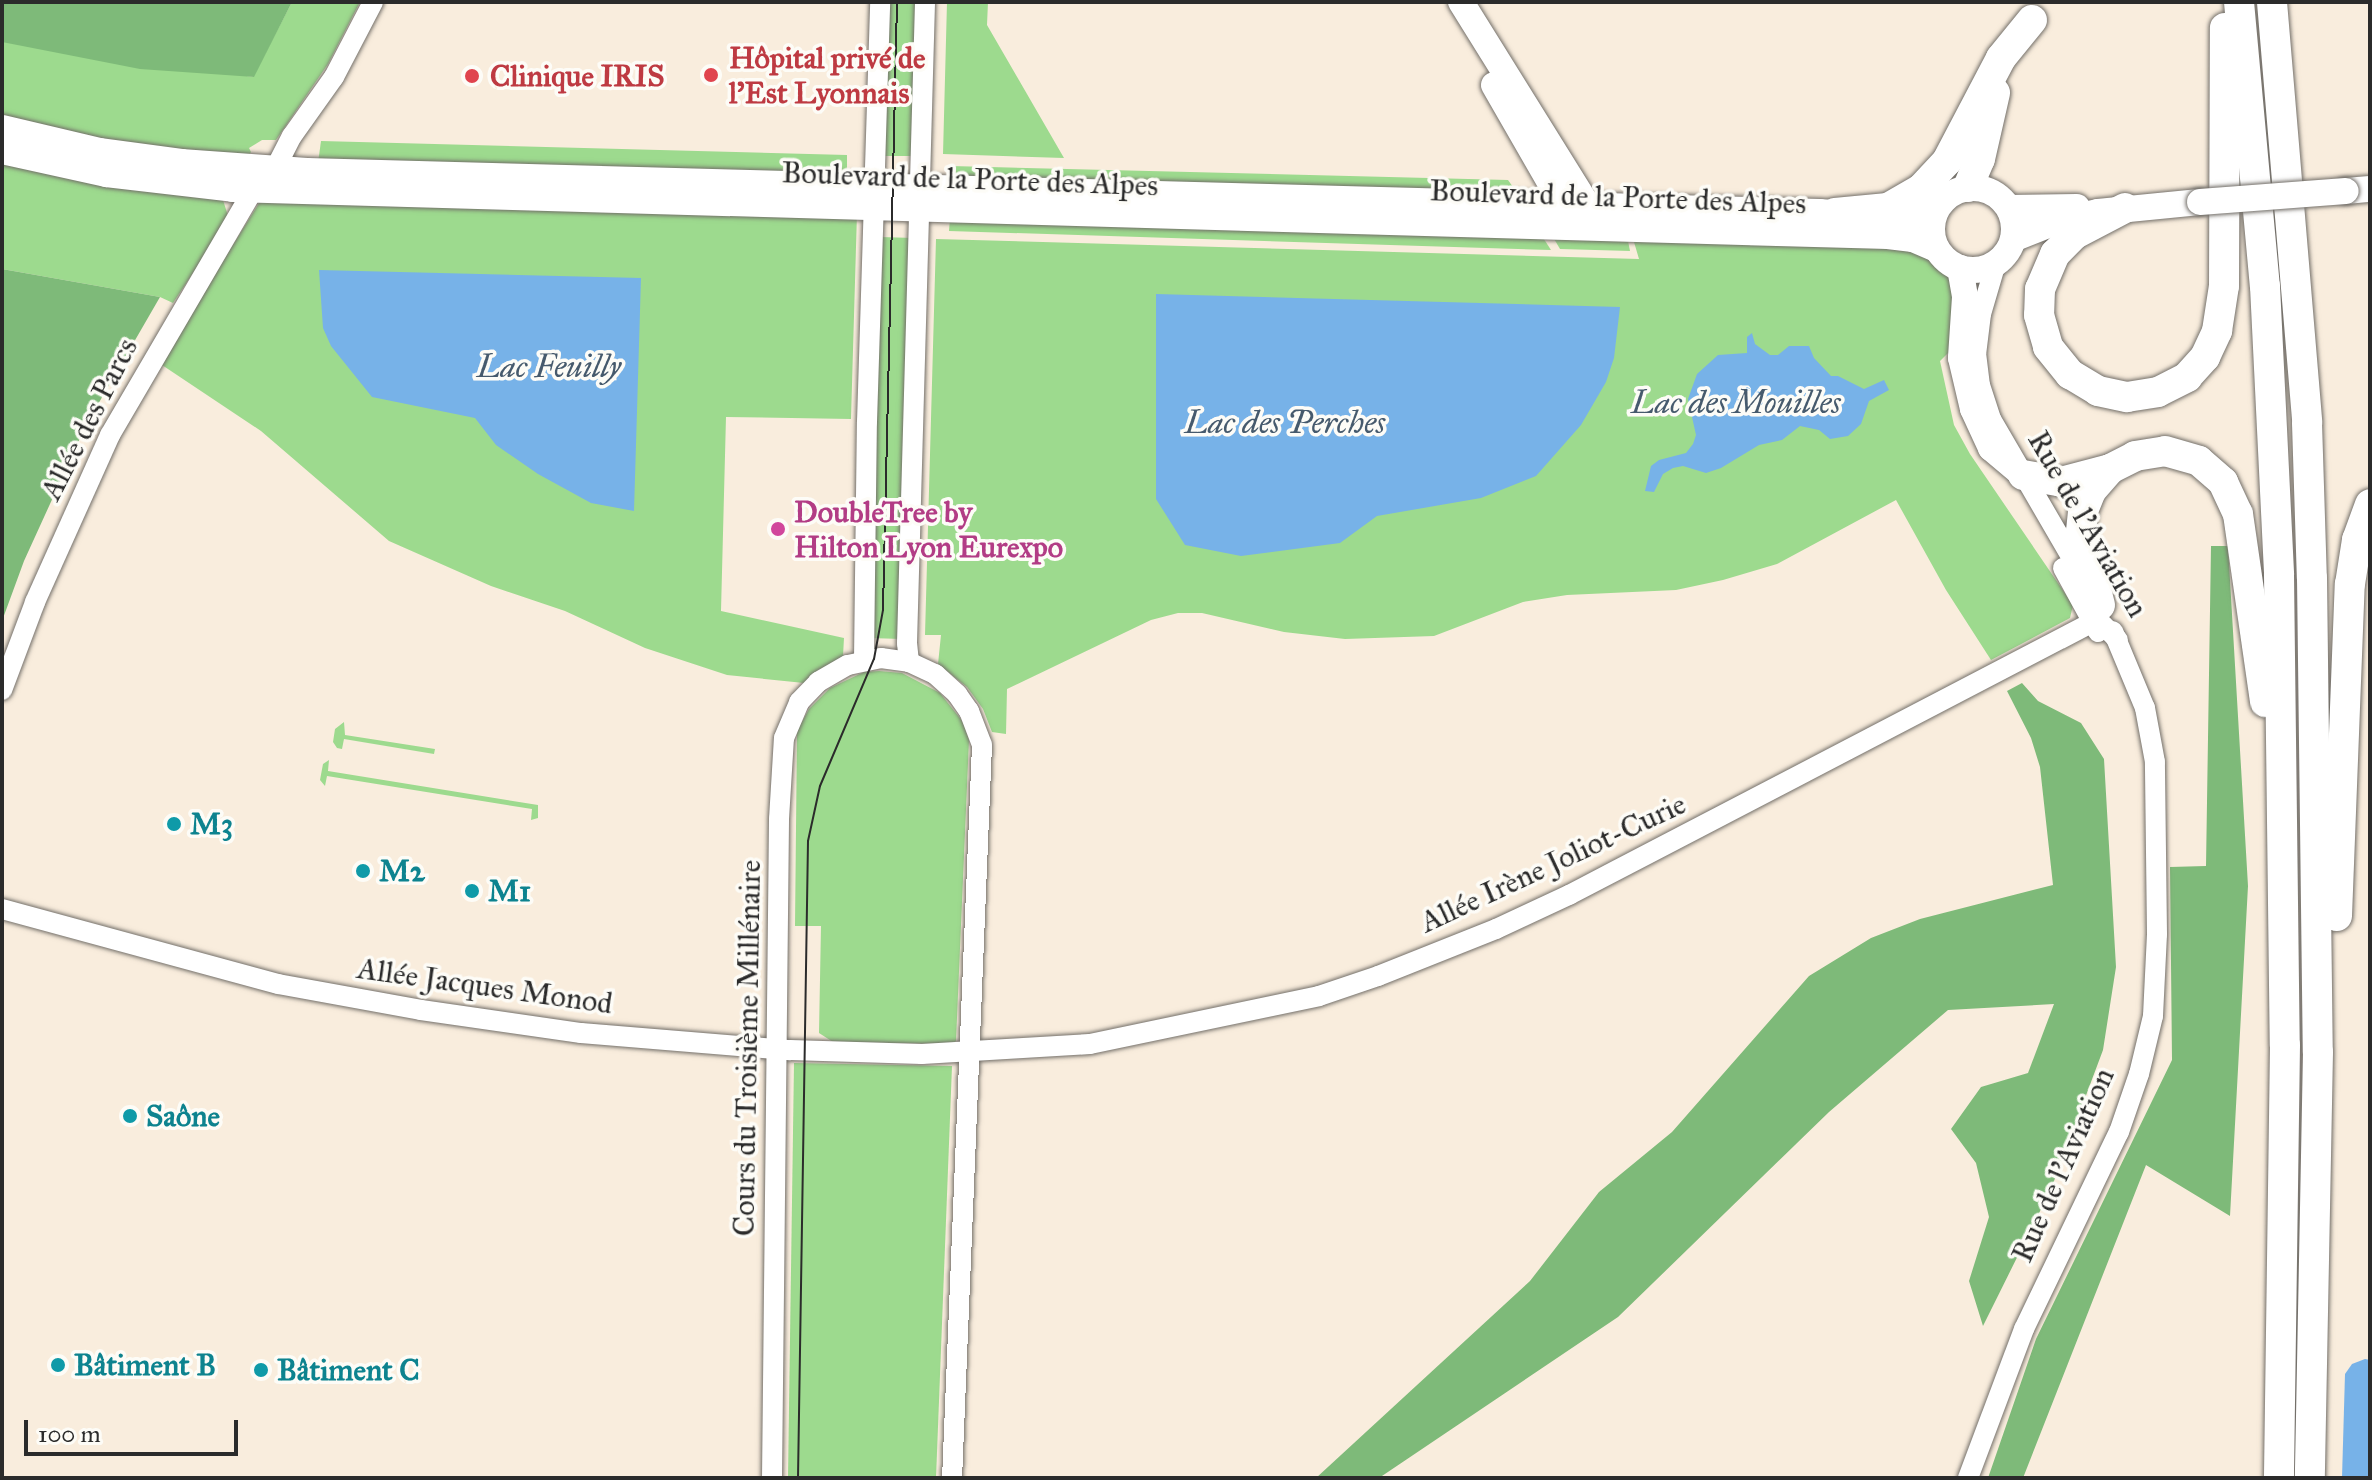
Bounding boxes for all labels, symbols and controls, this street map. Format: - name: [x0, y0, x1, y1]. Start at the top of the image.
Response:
- place label: Hôpital privé de l'Est Lyonnais: [729, 40, 925, 110]
- place label: Clinique IRIS: [490, 58, 665, 94]
- marker: Hôpital privé de l'Est Lyonnais: [700, 64, 722, 86]
- marker: Clinique IRIS: [461, 65, 483, 87]
- street label: Boulevard de la Porte des Alpes: [781, 154, 1159, 204]
- street label: Boulevard de la Porte des Alpes: [1429, 172, 1807, 222]
- street label: Allée des Parcs: [33, 332, 145, 506]
- water label: Lac Feuilly: [477, 348, 621, 386]
- water label: Lac des Mouilles: [1631, 384, 1841, 422]
- water label: Lac des Perches: [1185, 404, 1385, 442]
- street label: Rue de l'Aviation: [2020, 425, 2156, 623]
- place label: DoubleTree by Hilton Lyon Eurexpo: [794, 494, 1063, 564]
- marker: DoubleTree by Hilton Lyon Eurexpo: [769, 520, 787, 538]
- street label: Allée Irène Joliot-Curie: [1414, 786, 1692, 940]
- place label: M3: [190, 806, 233, 842]
- marker: M3: [165, 815, 183, 833]
- place label: M2: [379, 853, 425, 889]
- street label: Cours du Troisième Millénaire: [726, 859, 768, 1237]
- marker: M2: [354, 862, 372, 880]
- place label: M1: [488, 873, 531, 909]
- marker: M1: [463, 882, 481, 900]
- street label: Allée Jacques Monod: [355, 950, 615, 1022]
- street label: Rue de l'Aviation: [2004, 1062, 2122, 1268]
- place label: Saône: [146, 1098, 220, 1134]
- marker: Saône: [121, 1107, 139, 1125]
- place label: Bâtiment B: [74, 1347, 216, 1383]
- place label: Bâtiment C: [277, 1352, 420, 1388]
- marker: Bâtiment B: [49, 1356, 67, 1374]
- marker: Bâtiment C: [252, 1361, 270, 1379]
- scale bar: [28, 1404, 242, 1454]
- text: 100 m: [38, 1419, 101, 1449]

